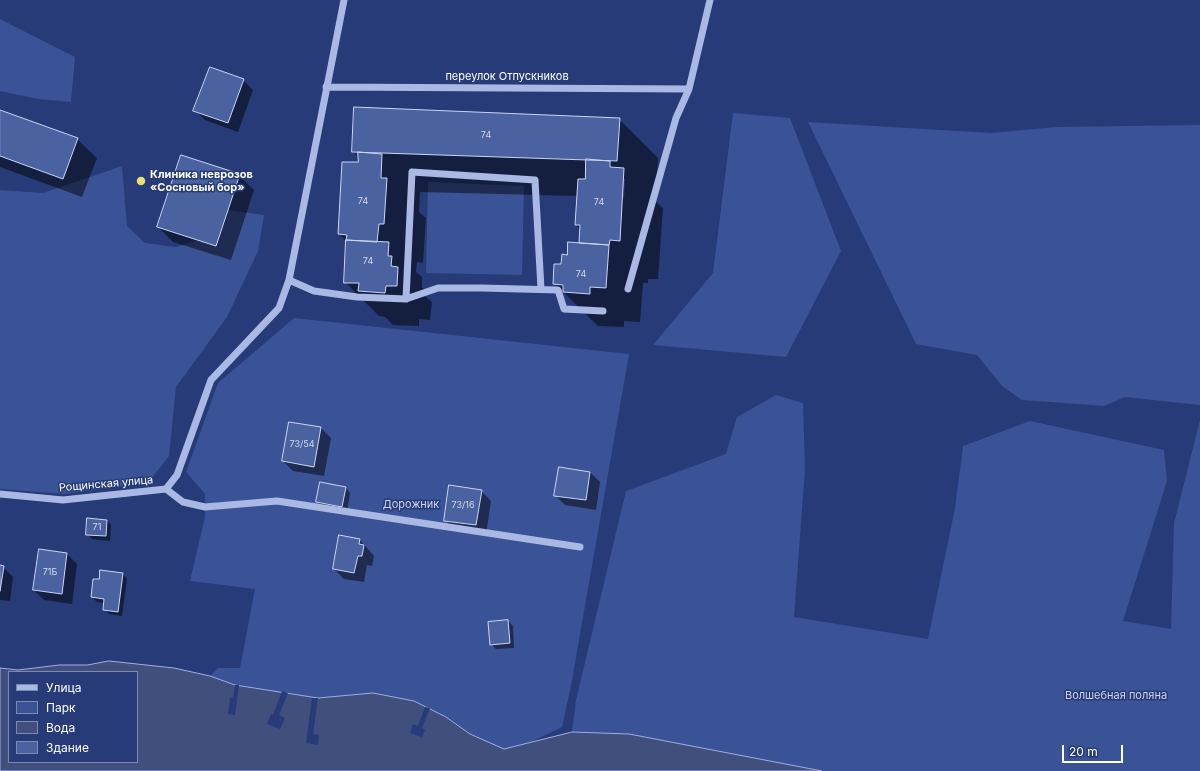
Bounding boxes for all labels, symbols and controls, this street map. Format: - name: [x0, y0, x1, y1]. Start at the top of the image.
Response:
- street label: переулок Отпускников: [445, 70, 569, 84]
- house number: 74: [481, 130, 491, 140]
- place label: Клиника неврозов «Сосновый бор»: [150, 168, 253, 194]
- marker: Клиника неврозов «Сосновый бор»: [135, 175, 147, 187]
- house number: 74: [358, 196, 368, 206]
- house number: 74: [594, 197, 604, 207]
- house number: 74: [363, 256, 373, 266]
- house number: 74: [576, 269, 586, 279]
- house number: 73/54: [289, 439, 315, 449]
- street label: Рощинская улица: [58, 473, 154, 495]
- park label: Дорожник: [383, 498, 439, 512]
- house number: 73/16: [452, 500, 474, 510]
- house number: 71: [93, 522, 101, 532]
- house number: 71Б: [43, 567, 57, 577]
- legend: [8, 671, 138, 763]
- text: Улица: [46, 680, 81, 695]
- park label: Волшебная поляна: [1065, 689, 1167, 703]
- text: Парк: [46, 700, 76, 715]
- text: Вода: [46, 720, 75, 735]
- scale bar: [1064, 737, 1125, 763]
- text: Здание: [46, 740, 89, 755]
- text: 20 m: [1069, 744, 1098, 759]

